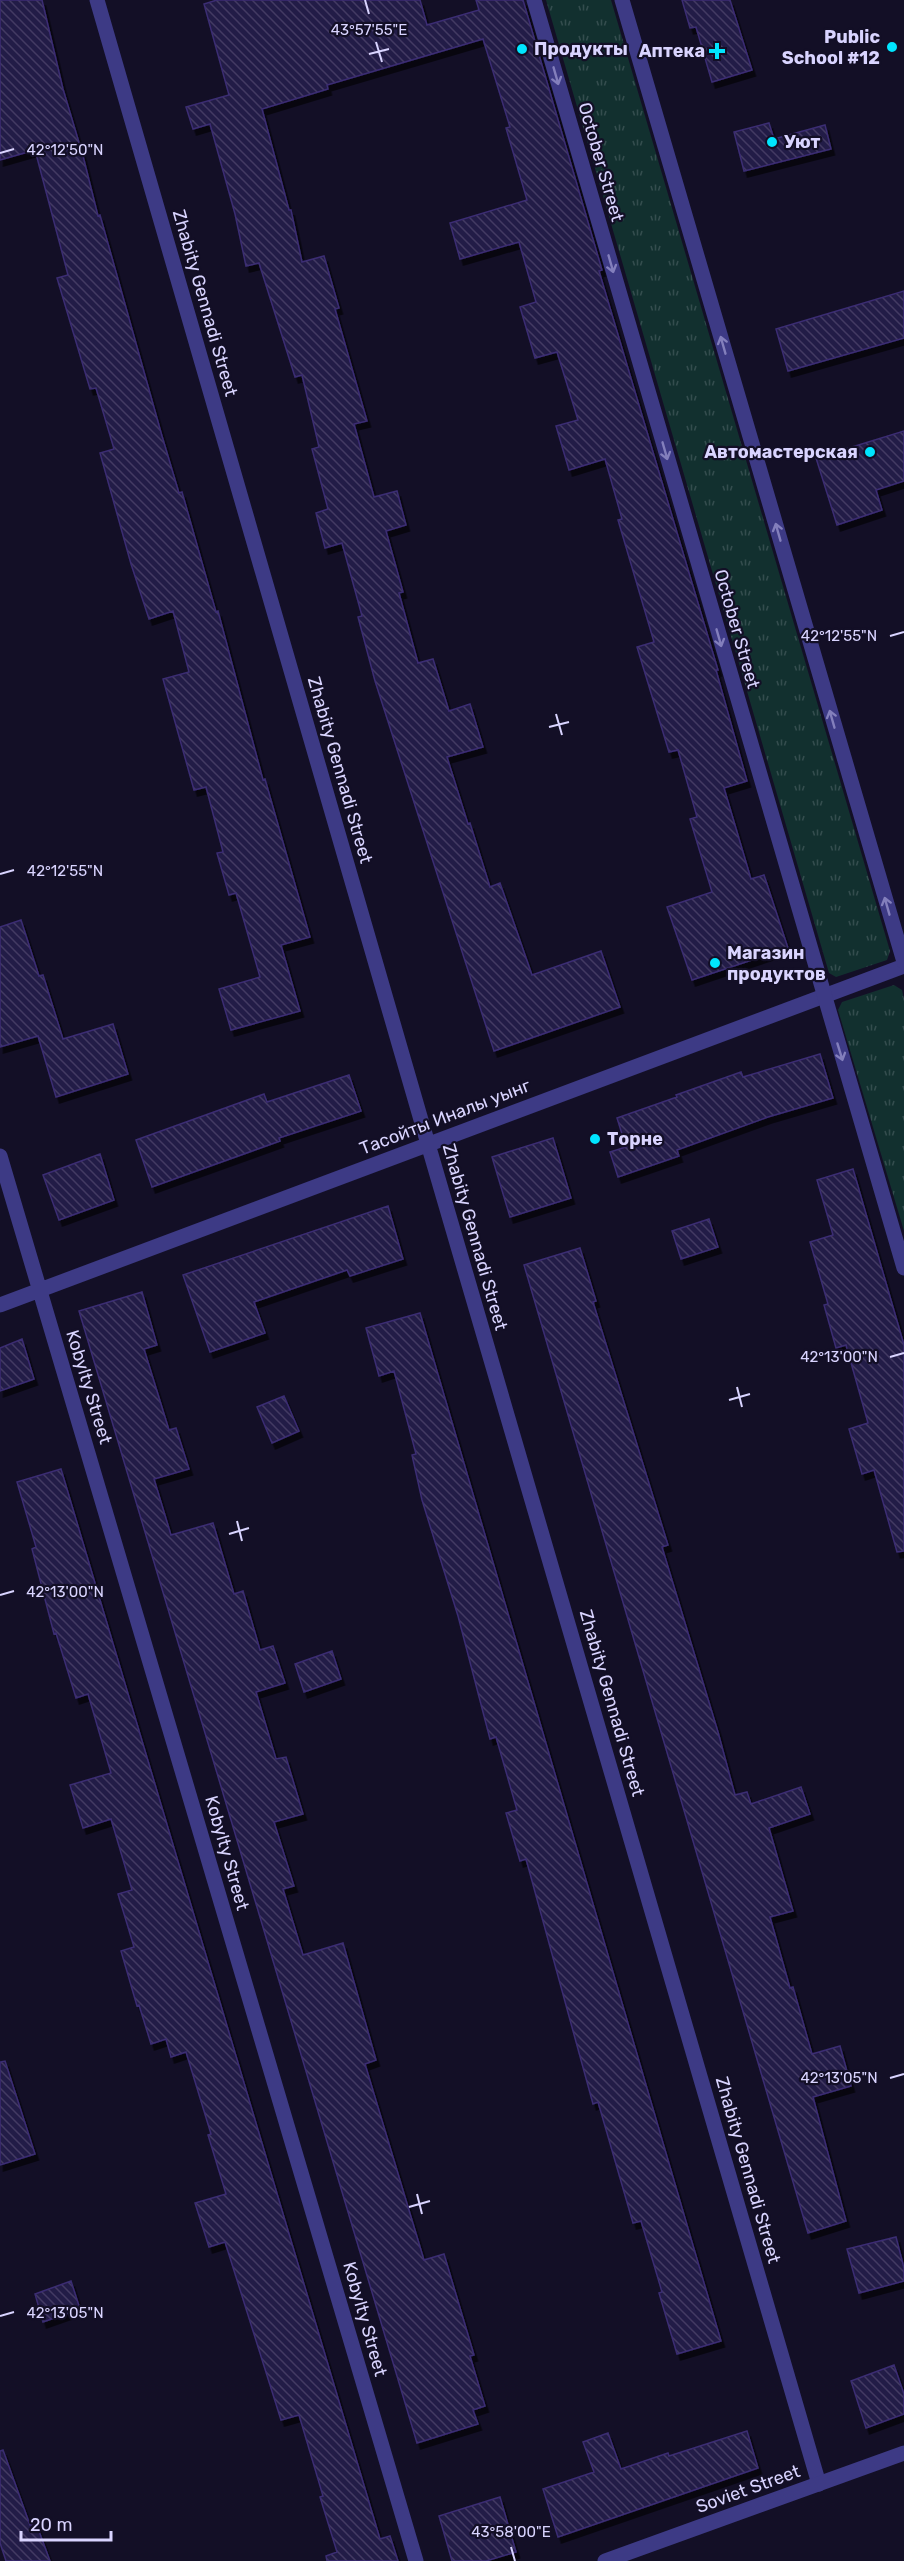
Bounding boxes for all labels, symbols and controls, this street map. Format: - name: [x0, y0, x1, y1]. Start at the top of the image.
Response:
- text: 43°57'55"E: [331, 21, 407, 39]
- place label: Public School #12: [782, 26, 880, 69]
- place label: Продукты: [534, 38, 628, 60]
- place label: Аптека: [639, 40, 705, 62]
- marker: Public School #12: [885, 40, 899, 54]
- marker: Продукты: [515, 42, 529, 56]
- marker: Аптека: [710, 44, 724, 58]
- one-way arrow: [551, 66, 562, 85]
- street label: October Street: [573, 100, 629, 224]
- place label: Уют: [784, 131, 821, 153]
- marker: Уют: [765, 135, 779, 149]
- text: 42°12'50"N: [27, 141, 103, 159]
- street label: Zhabity Gennadi Street: [168, 207, 242, 399]
- one-way arrow: [606, 254, 617, 273]
- one-way arrow: [717, 336, 728, 355]
- one-way arrow: [660, 441, 671, 460]
- place label: Автомастерская: [704, 441, 858, 463]
- marker: Автомастерская: [863, 445, 877, 459]
- one-way arrow: [772, 523, 783, 542]
- street label: October Street: [709, 567, 765, 691]
- text: 42°12'55"N: [801, 627, 877, 645]
- one-way arrow: [714, 628, 725, 647]
- street label: Zhabity Gennadi Street: [303, 674, 377, 866]
- one-way arrow: [826, 710, 837, 729]
- text: 42°12'55"N: [27, 862, 103, 880]
- one-way arrow: [881, 897, 892, 916]
- place label: Магазин продуктов: [727, 942, 826, 985]
- marker: Магазин продуктов: [708, 956, 722, 970]
- one-way arrow: [835, 1042, 846, 1061]
- street label: Тасойты Иналы уынг: [357, 1074, 534, 1160]
- place label: Торне: [607, 1128, 663, 1150]
- marker: Торне: [588, 1132, 602, 1146]
- street label: Zhabity Gennadi Street: [438, 1141, 512, 1333]
- street label: Kobylty Street: [61, 1327, 117, 1447]
- text: 42°13'00"N: [800, 1348, 878, 1366]
- text: 42°13'00"N: [26, 1583, 104, 1601]
- street label: Zhabity Gennadi Street: [575, 1607, 649, 1799]
- street label: Kobylty Street: [200, 1793, 254, 1913]
- text: 42°13'05"N: [800, 2069, 878, 2087]
- street label: Zhabity Gennadi Street: [711, 2074, 785, 2266]
- street label: Kobylty Street: [338, 2259, 392, 2379]
- text: 42°13'05"N: [26, 2304, 104, 2322]
- street label: Soviet Street: [693, 2460, 803, 2518]
- scale bar: [21, 2504, 111, 2542]
- text: 20 m: [30, 2514, 72, 2536]
- text: 43°58'00"E: [471, 2523, 551, 2541]

